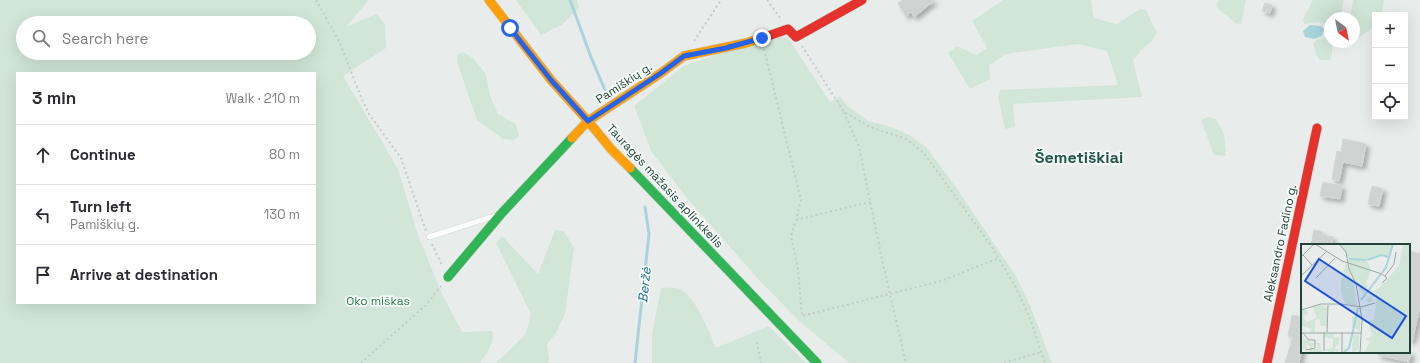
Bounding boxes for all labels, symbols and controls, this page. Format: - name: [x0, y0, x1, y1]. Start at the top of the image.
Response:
- north arrow: [1324, 12, 1360, 48]
- map controls: [1372, 12, 1408, 120]
- button: +: [1372, 12, 1408, 48]
- search box: [16, 16, 316, 60]
- route start: [501, 19, 519, 37]
- icon: search: [30, 27, 52, 49]
- text: Search here: [62, 29, 148, 48]
- route end: [753, 29, 771, 47]
- button: −: [1372, 48, 1408, 84]
- street label: Pamiškių g.: [593, 59, 655, 107]
- button: locate: [1372, 84, 1408, 120]
- text: 3 min: [32, 87, 76, 109]
- text: Walk · 210 m: [226, 90, 300, 107]
- street label: Tauragės mažasis aplinkkelis: [603, 121, 727, 251]
- icon: ahead: [32, 144, 54, 166]
- text: Continue: [70, 145, 136, 164]
- text: 80 m: [269, 146, 300, 163]
- district label: Šemetiškiai: [1035, 147, 1123, 168]
- street label: Aleksandro Fadino g.: [1260, 183, 1300, 303]
- text: Turn left: [70, 197, 132, 216]
- icon: left: [32, 204, 54, 226]
- text: 130 m: [264, 206, 300, 223]
- text: Pamiškių g.: [70, 216, 139, 233]
- inset map: [1301, 244, 1410, 353]
- icon: arrive: [32, 264, 54, 286]
- text: Arrive at destination: [70, 265, 218, 284]
- water label: Beržė: [634, 265, 655, 304]
- park label: Oko miškas: [346, 293, 410, 309]

